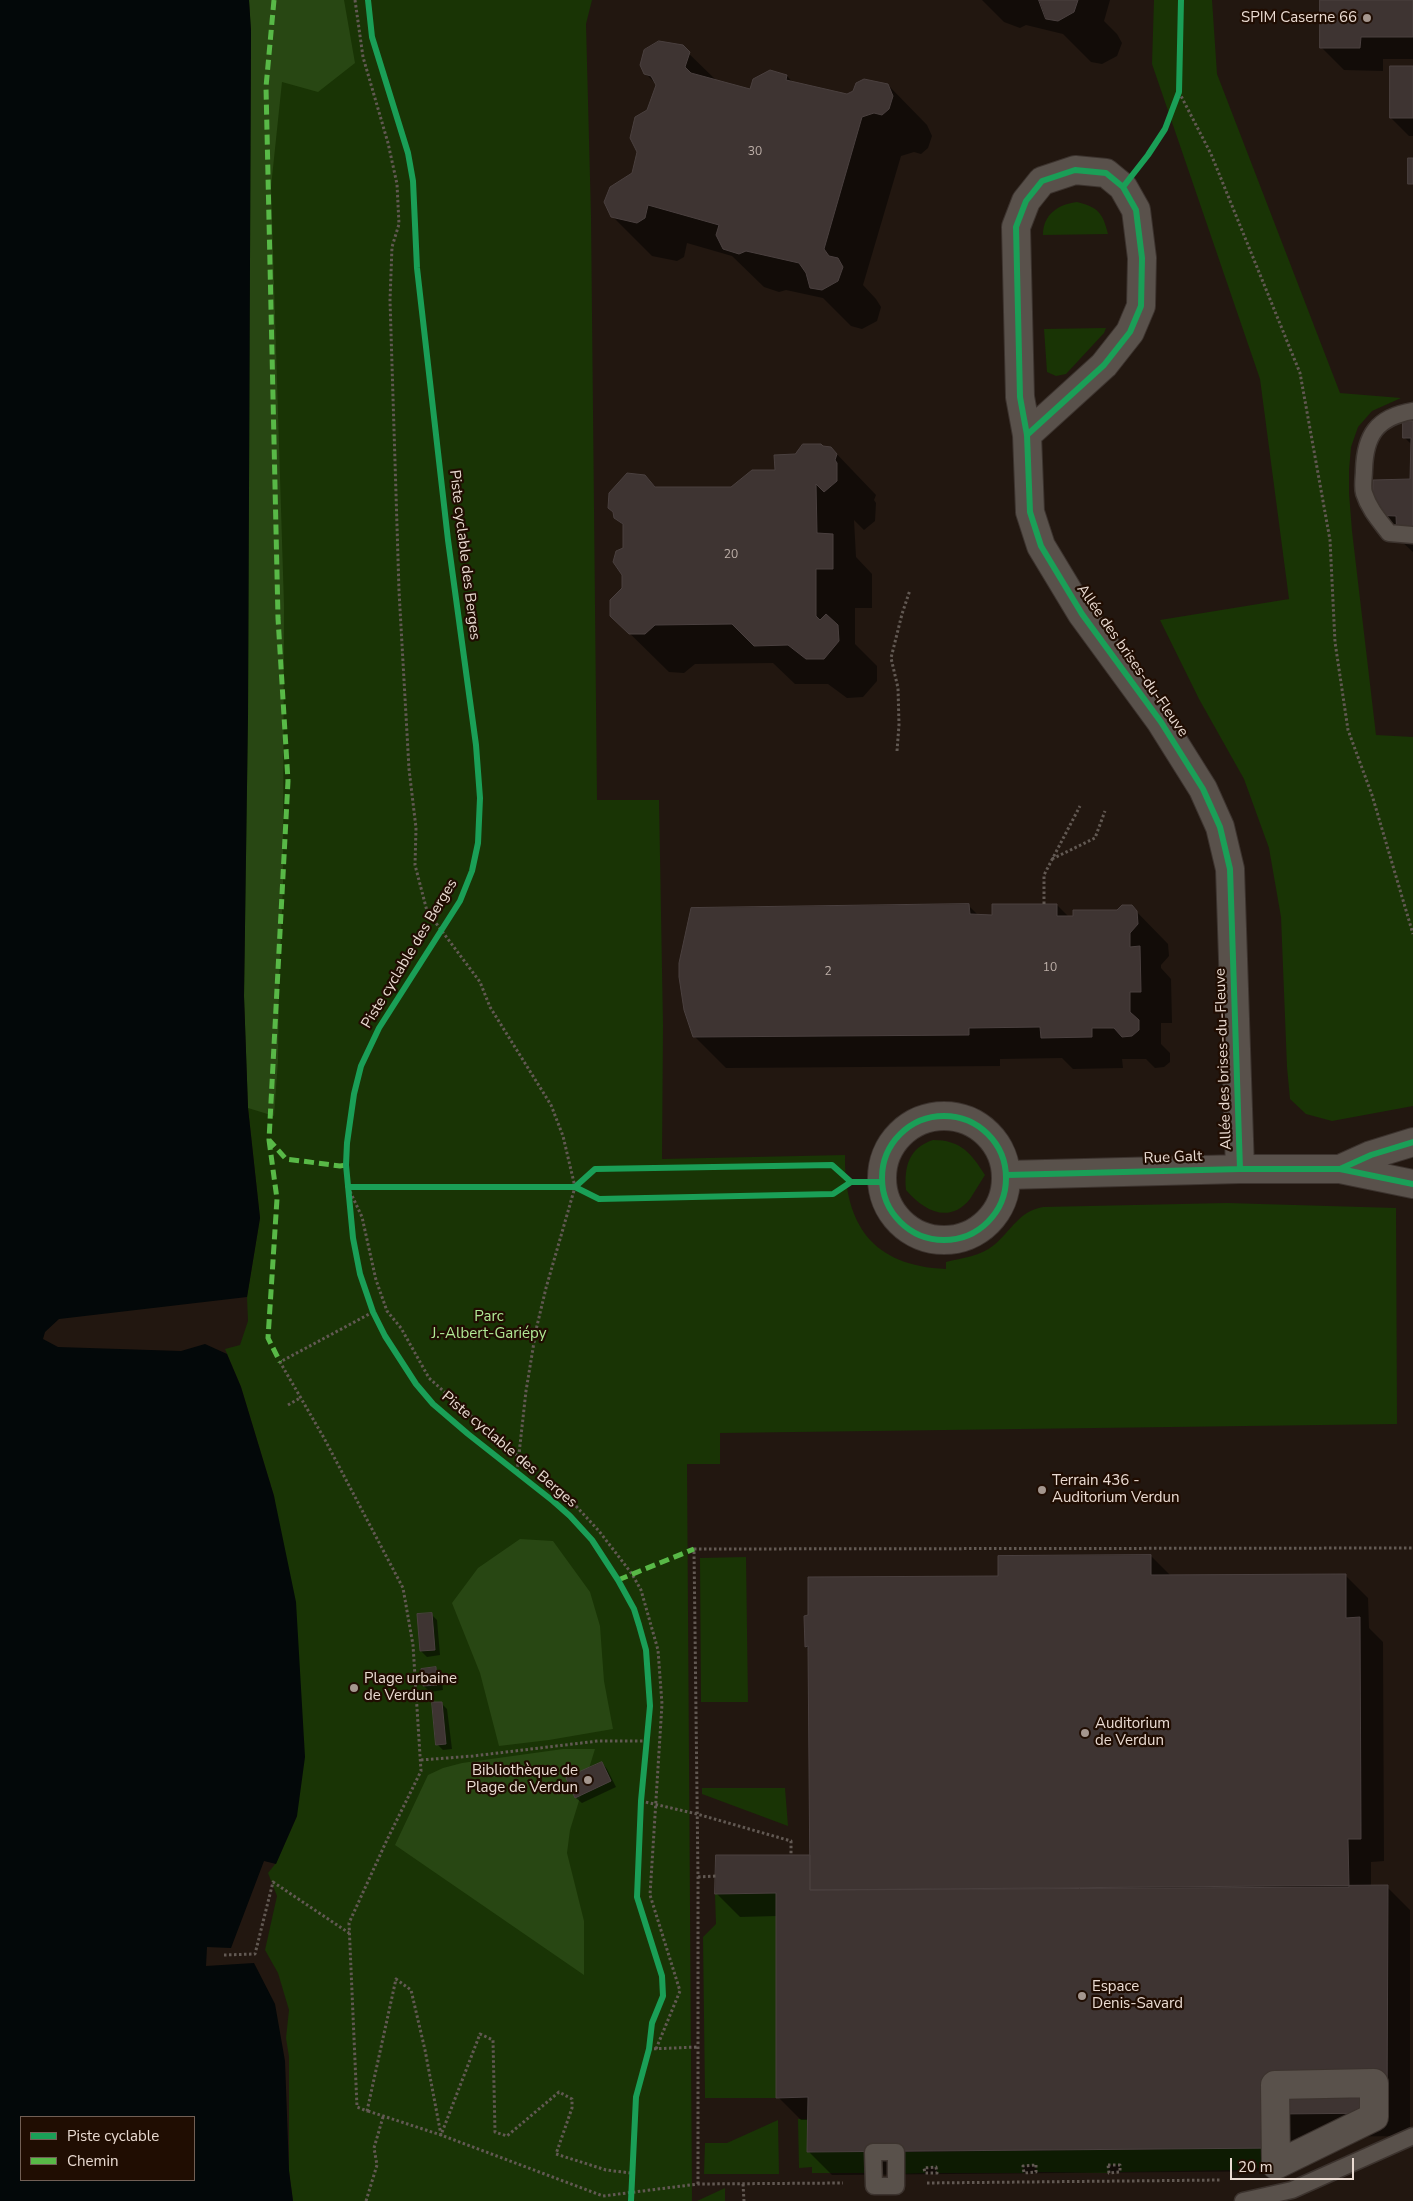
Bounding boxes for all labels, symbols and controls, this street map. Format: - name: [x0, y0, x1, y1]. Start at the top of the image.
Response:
- place label: SPIM Caserne 66: [1241, 9, 1357, 27]
- marker: SPIM Caserne 66: [1361, 12, 1373, 24]
- house number: 30: [748, 145, 762, 159]
- street label: Piste cyclable des Berges: [445, 469, 483, 641]
- house number: 20: [724, 548, 738, 562]
- street label: Allée des brises-du-Fleuve: [1072, 581, 1192, 741]
- street label: Piste cyclable des Berges: [358, 876, 462, 1032]
- house number: 10: [1043, 961, 1057, 975]
- house number: 2: [824, 965, 832, 979]
- street label: Allée des brises-du-Fleuve: [1212, 968, 1236, 1150]
- street label: Rue Galt: [1143, 1148, 1203, 1168]
- park label: Parc J.-Albert-Gariépy: [432, 1308, 546, 1343]
- street label: Piste cyclable des Berges: [438, 1388, 580, 1512]
- place label: Terrain 436 - Auditorium Verdun: [1052, 1472, 1179, 1507]
- marker: Terrain 436 - Auditorium Verdun: [1036, 1484, 1048, 1496]
- place label: Plage urbaine de Verdun: [364, 1670, 457, 1705]
- marker: Plage urbaine de Verdun: [348, 1682, 360, 1694]
- place label: Auditorium de Verdun: [1095, 1715, 1170, 1750]
- marker: Auditorium de Verdun: [1079, 1727, 1091, 1739]
- place label: Bibliothèque de Plage de Verdun: [467, 1762, 578, 1797]
- marker: Bibliothèque de Plage de Verdun: [582, 1774, 594, 1786]
- place label: Espace Denis-Savard: [1092, 1978, 1183, 2013]
- marker: Espace Denis-Savard: [1076, 1990, 1088, 2002]
- legend: [20, 2116, 195, 2181]
- text: Piste cyclable: [67, 2126, 159, 2146]
- scale bar: [1233, 2148, 1357, 2180]
- text: Chemin: [67, 2151, 118, 2171]
- text: 20 m: [1238, 2157, 1273, 2177]

